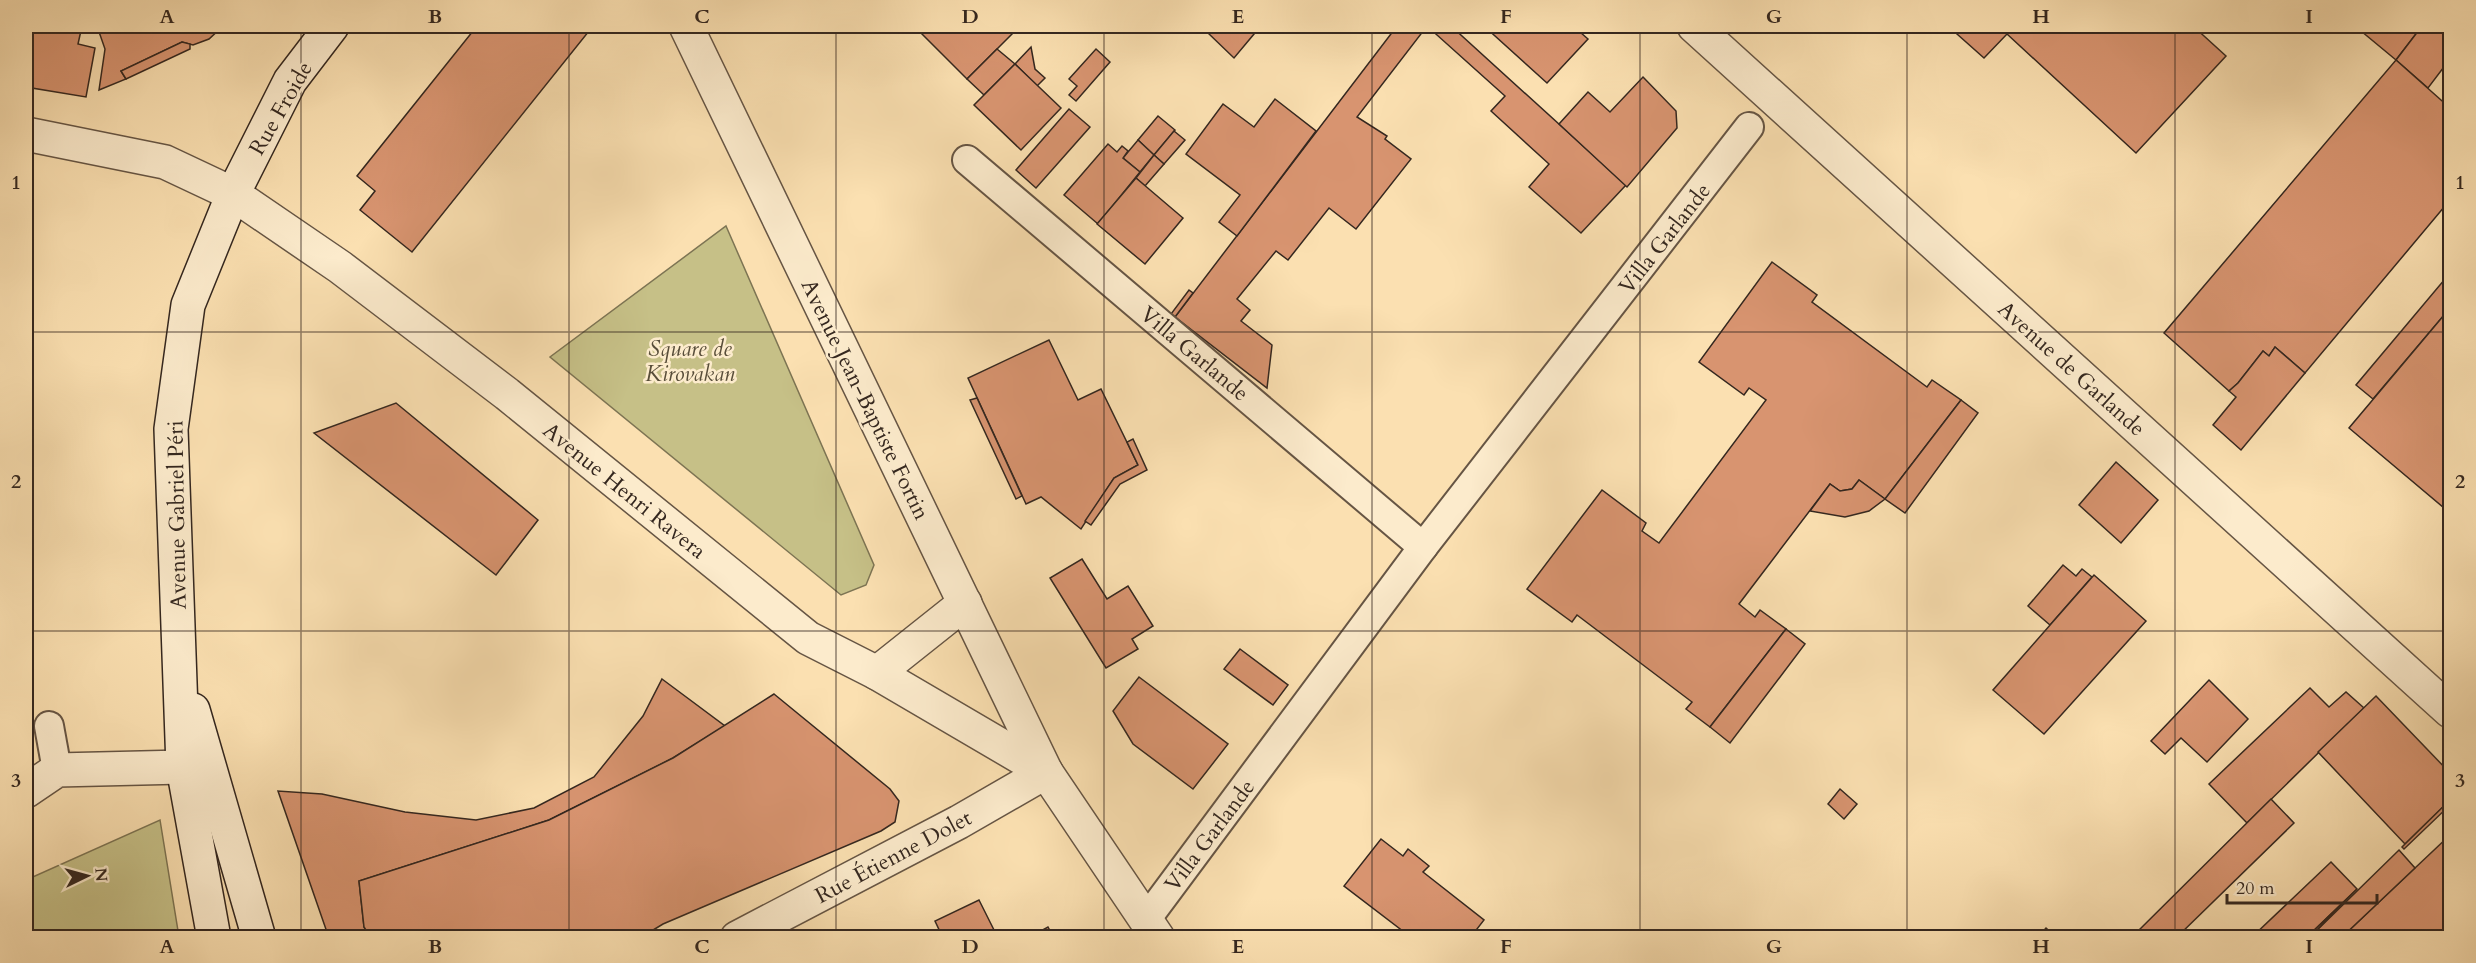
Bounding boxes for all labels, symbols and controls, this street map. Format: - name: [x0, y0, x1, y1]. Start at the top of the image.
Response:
- text: A: [159, 3, 175, 30]
- text: B: [428, 3, 442, 30]
- text: C: [694, 3, 710, 30]
- text: D: [961, 3, 979, 30]
- text: E: [1232, 3, 1244, 30]
- text: F: [1500, 3, 1512, 30]
- text: G: [1766, 3, 1782, 30]
- text: H: [2032, 3, 2050, 30]
- text: I: [2305, 3, 2313, 30]
- street label: Rue Froide: [242, 56, 320, 161]
- text: 1: [11, 169, 21, 196]
- text: 1: [2455, 169, 2465, 196]
- street label: Villa Garlande: [1612, 177, 1718, 300]
- street label: Avenue Jean-Baptiste Fortin: [794, 274, 937, 525]
- street label: Avenue de Garlande: [1991, 294, 2152, 443]
- street label: Villa Garlande: [1134, 299, 1255, 408]
- park label: Square de Kirovakan: [645, 334, 735, 389]
- street label: Avenue Henri Ravera: [537, 416, 713, 566]
- street label: Avenue Gabriel Péri: [160, 420, 194, 610]
- text: 2: [11, 468, 21, 495]
- text: 2: [2455, 468, 2465, 495]
- text: 3: [11, 767, 21, 794]
- text: 3: [2455, 767, 2465, 794]
- street label: Villa Garlande: [1158, 773, 1262, 898]
- street label: Rue Étienne Dolet: [810, 803, 977, 911]
- north arrow: [57, 846, 117, 906]
- text: N: [89, 867, 113, 883]
- scale bar: [2227, 867, 2377, 905]
- text: 20 m: [2236, 876, 2275, 901]
- text: A: [159, 933, 175, 960]
- text: B: [428, 933, 442, 960]
- text: C: [694, 933, 710, 960]
- text: D: [961, 933, 979, 960]
- text: E: [1232, 933, 1244, 960]
- text: F: [1500, 933, 1512, 960]
- text: G: [1766, 933, 1782, 960]
- text: H: [2032, 933, 2050, 960]
- text: I: [2305, 933, 2313, 960]

